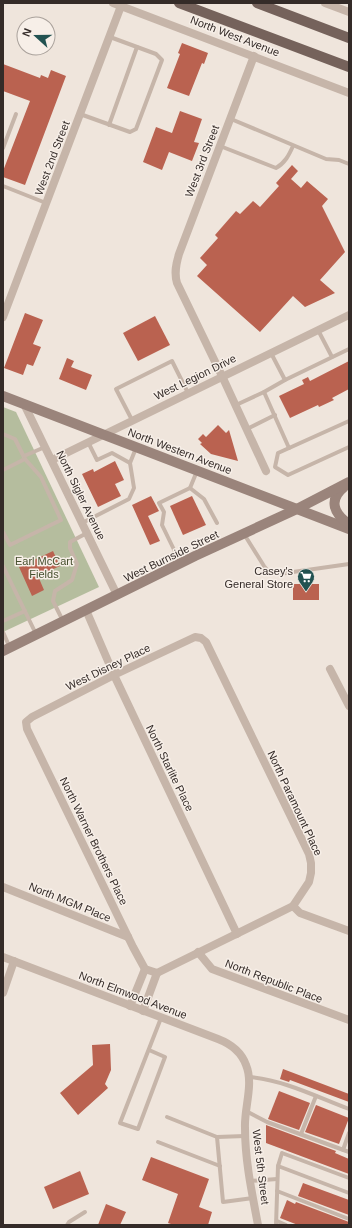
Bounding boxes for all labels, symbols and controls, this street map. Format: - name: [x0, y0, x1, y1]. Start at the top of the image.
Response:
- street label: North West Avenue: [189, 13, 281, 59]
- north arrow: [16, 16, 56, 56]
- text: N: [20, 27, 34, 38]
- street label: West 2nd Street: [32, 119, 72, 197]
- street label: West 3rd Street: [183, 123, 221, 199]
- street label: West Legion Drive: [152, 352, 238, 402]
- street label: North Western Avenue: [126, 426, 234, 476]
- street label: North Sigler Avenue: [54, 448, 108, 542]
- street label: West Burnside Street: [122, 528, 220, 584]
- park label: Earl McCart Fields: [15, 555, 73, 580]
- place label: Casey's General Store: [225, 565, 293, 590]
- supermarket icon: Casey's General Store: [296, 567, 316, 592]
- street label: West Disney Place: [64, 641, 152, 693]
- street label: North Starlite Place: [144, 723, 196, 813]
- street label: North Paramount Place: [265, 749, 325, 857]
- street label: North Warner Brothers Place: [58, 775, 130, 907]
- street label: North MGM Place: [27, 880, 113, 924]
- street label: North Republic Place: [224, 957, 324, 1005]
- street label: North Elmwood Avenue: [77, 969, 189, 1021]
- street label: West 5th Street: [250, 1129, 272, 1205]

